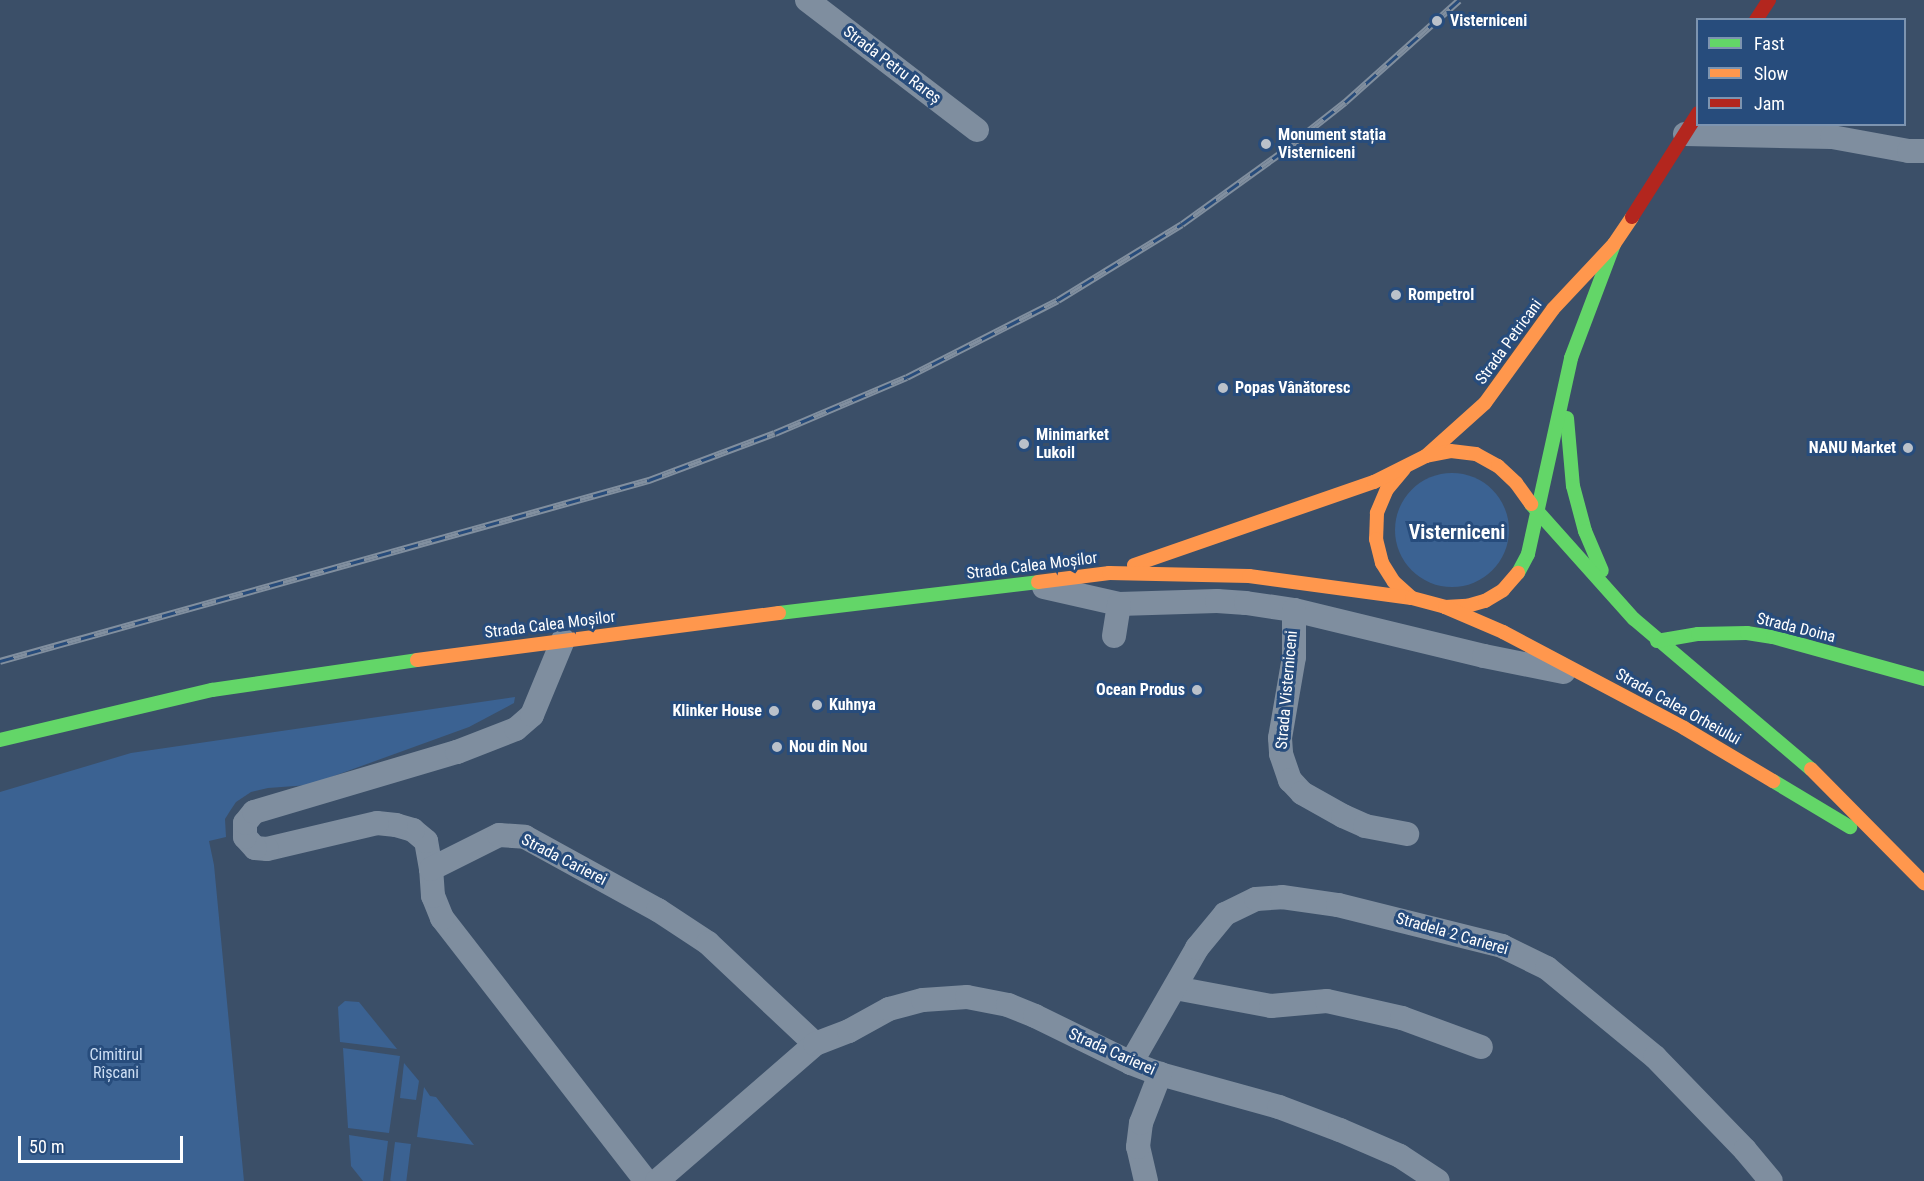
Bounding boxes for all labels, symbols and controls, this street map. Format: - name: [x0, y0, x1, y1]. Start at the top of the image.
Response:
- place label: Visterniceni: [1450, 11, 1527, 31]
- marker: Visterniceni: [1428, 12, 1446, 30]
- legend: [1696, 18, 1906, 126]
- street label: Strada Petru Rareș: [839, 22, 945, 108]
- text: Fast: [1754, 33, 1785, 54]
- text: Slow: [1754, 63, 1788, 84]
- text: Jam: [1754, 93, 1785, 114]
- place label: Monument stația Visterniceni: [1278, 125, 1386, 163]
- marker: Monument stația Visterniceni: [1259, 137, 1273, 151]
- place label: Rompetrol: [1408, 285, 1474, 305]
- marker: Rompetrol: [1389, 288, 1403, 302]
- street label: Strada Petricani: [1472, 296, 1546, 388]
- place label: Popas Vânătoresc: [1235, 378, 1350, 398]
- marker: Popas Vânătoresc: [1216, 381, 1230, 395]
- place label: Minimarket Lukoil: [1036, 425, 1109, 463]
- marker: Minimarket Lukoil: [1017, 437, 1031, 451]
- place label: NANU Market: [1809, 438, 1896, 458]
- marker: NANU Market: [1901, 441, 1915, 455]
- district label: Visterniceni: [1409, 520, 1505, 544]
- street label: Strada Calea Moșilor: [966, 548, 1098, 584]
- street label: Strada Calea Moșilor: [484, 607, 616, 643]
- street label: Strada Doina: [1754, 609, 1838, 647]
- street label: Strada Visterniceni: [1272, 630, 1302, 750]
- street label: Strada Calea Orheiului: [1612, 665, 1744, 749]
- place label: Ocean Produs: [1096, 680, 1185, 700]
- marker: Ocean Produs: [1190, 683, 1204, 697]
- place label: Kuhnya: [829, 695, 876, 715]
- marker: Kuhnya: [810, 698, 824, 712]
- place label: Klinker House: [673, 701, 762, 721]
- marker: Klinker House: [767, 704, 781, 718]
- place label: Nou din Nou: [789, 737, 867, 757]
- marker: Nou din Nou: [770, 740, 784, 754]
- street label: Strada Carierei: [518, 830, 610, 890]
- street label: Stradela 2 Carierei: [1394, 909, 1510, 959]
- street label: Strada Carierei: [1066, 1024, 1158, 1080]
- park label: Cimitirul Rîșcani: [89, 1045, 143, 1083]
- scale bar: [21, 1124, 186, 1162]
- text: 50 m: [29, 1136, 64, 1157]

